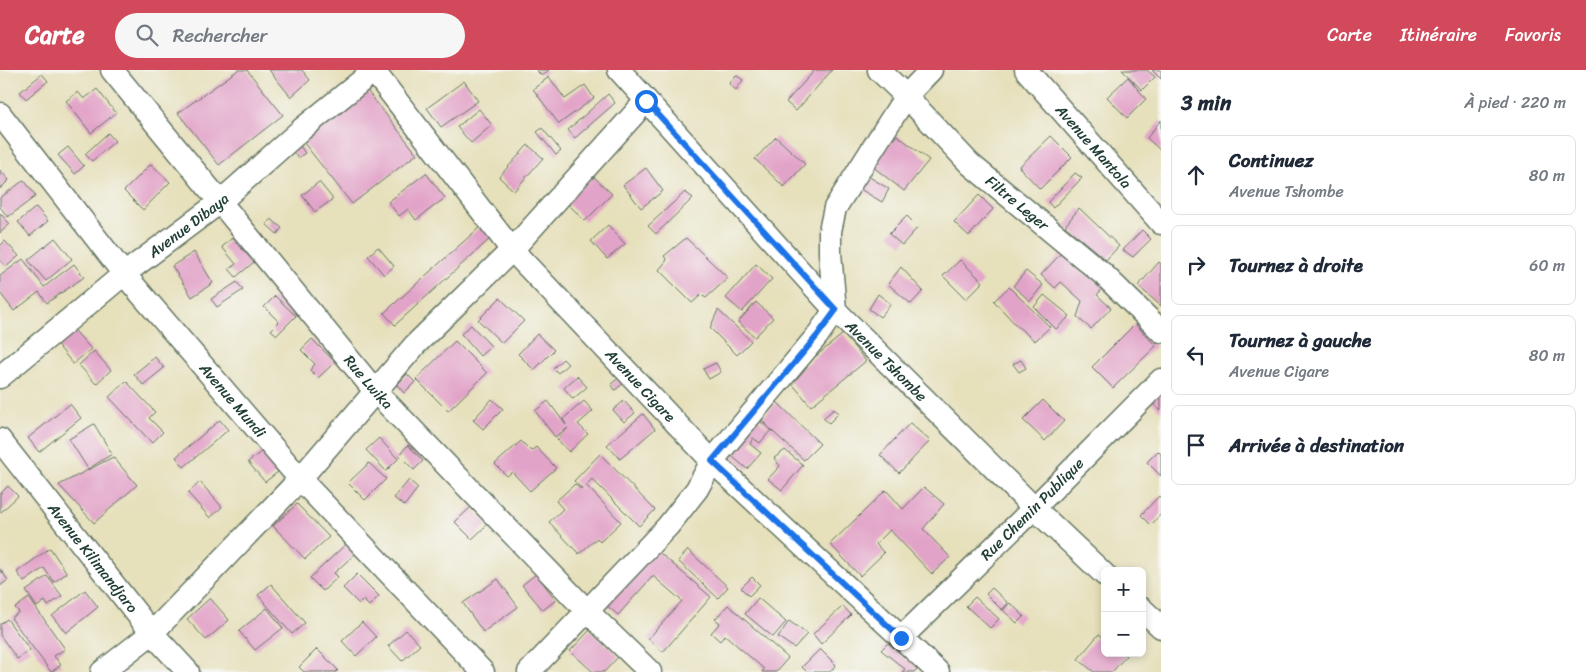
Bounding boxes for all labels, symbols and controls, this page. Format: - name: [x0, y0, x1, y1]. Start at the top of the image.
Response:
- search box: [115, 13, 465, 58]
- text: Carte: [25, 14, 85, 56]
- text: Rechercher: [173, 19, 267, 52]
- text: Carte: [1327, 19, 1372, 51]
- text: Itinéraire: [1400, 19, 1477, 51]
- text: Favoris: [1505, 19, 1561, 51]
- icon: search: [133, 21, 161, 49]
- text: 3 min: [1181, 84, 1231, 122]
- text: À pied · 220 m: [1464, 88, 1566, 117]
- route start: [635, 90, 658, 113]
- street label: Avenue Mantola: [1048, 97, 1139, 195]
- text: Continuez: [1229, 144, 1314, 177]
- icon: ahead: [1182, 161, 1210, 189]
- text: 80 m: [1529, 161, 1565, 190]
- street label: Filtre Leger: [979, 169, 1056, 238]
- text: Avenue Tshombe: [1229, 177, 1344, 206]
- street label: Avenue Dibaya: [142, 186, 236, 265]
- text: Tournez à droite: [1229, 249, 1363, 282]
- icon: right: [1182, 251, 1210, 279]
- text: 60 m: [1529, 251, 1565, 280]
- street label: Avenue Tshombe: [838, 313, 934, 408]
- text: Tournez à gauche: [1229, 324, 1371, 357]
- icon: left: [1182, 341, 1210, 369]
- text: 80 m: [1529, 341, 1565, 370]
- street label: Avenue Cigare: [598, 342, 682, 428]
- street label: Rue Lwika: [337, 349, 400, 416]
- street label: Avenue Mundi: [192, 356, 273, 445]
- text: Avenue Cigare: [1229, 357, 1329, 386]
- text: Arrivée à destination: [1229, 429, 1404, 462]
- icon: arrive: [1182, 431, 1210, 459]
- street label: Rue Chemin Publique: [974, 451, 1091, 567]
- street label: Avenue Kilimandjaro: [40, 496, 145, 619]
- map controls: [1101, 567, 1146, 657]
- button: +: [1101, 567, 1146, 612]
- button: −: [1101, 612, 1146, 657]
- route end: [890, 627, 913, 650]

